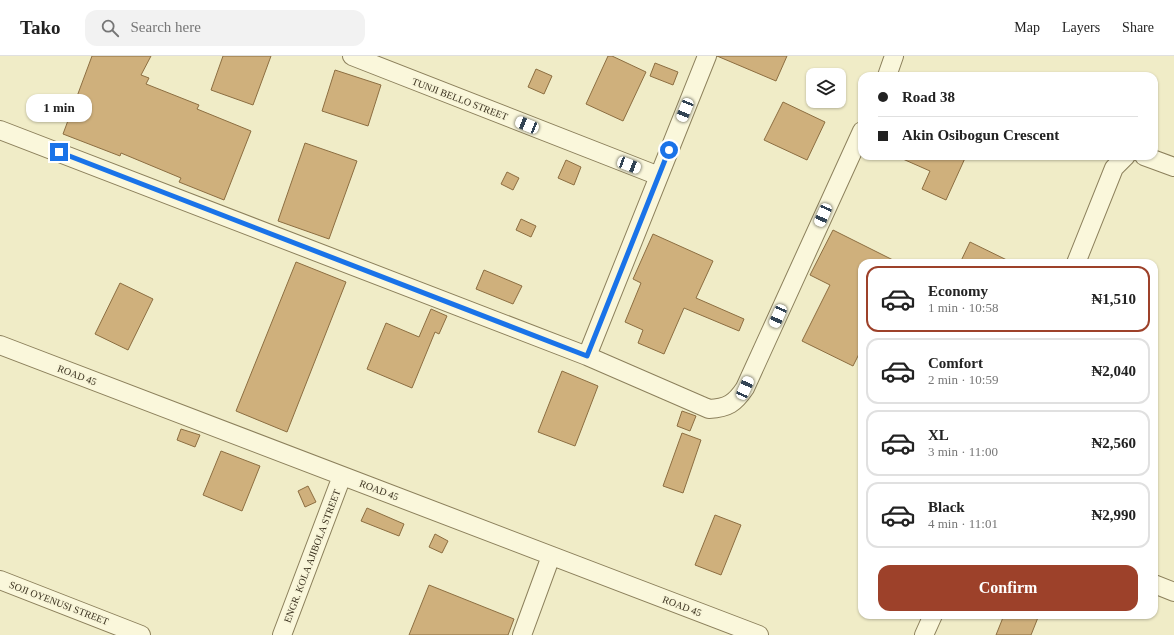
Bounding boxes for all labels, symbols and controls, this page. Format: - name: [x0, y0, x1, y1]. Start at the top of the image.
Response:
- search box: [85, 10, 365, 46]
- text: Tako: [20, 17, 61, 38]
- icon: search: [99, 17, 121, 39]
- text: Search here: [131, 19, 201, 35]
- text: Map: [1014, 20, 1040, 35]
- text: Layers: [1062, 20, 1100, 35]
- text: Share: [1122, 20, 1154, 35]
- map controls: [806, 68, 846, 108]
- button: layers: [806, 68, 846, 108]
- street label: TUNJI BELLO STREET: [411, 76, 509, 122]
- text: Road 38: [902, 89, 955, 105]
- callout: 1 min: [26, 94, 92, 122]
- car: [675, 97, 695, 123]
- text: 1 min: [43, 100, 75, 115]
- car: [514, 115, 540, 135]
- text: Akin Osibogun Crescent: [902, 127, 1059, 143]
- route start: [660, 141, 678, 159]
- route end: [50, 143, 68, 161]
- car: [616, 155, 642, 175]
- car: [813, 202, 833, 228]
- icon: car: [880, 281, 916, 317]
- text: Economy: [928, 283, 988, 299]
- text: ₦1,510: [1091, 291, 1136, 307]
- text: 1 min · 10:58: [928, 300, 998, 315]
- car: [768, 303, 788, 329]
- icon: car: [880, 353, 916, 389]
- text: Comfort: [928, 355, 983, 371]
- street label: ROAD 45: [56, 363, 98, 387]
- text: ₦2,040: [1091, 363, 1136, 379]
- text: 2 min · 10:59: [928, 372, 998, 387]
- car: [735, 375, 755, 401]
- icon: car: [880, 425, 916, 461]
- text: XL: [928, 427, 949, 443]
- text: ₦2,560: [1091, 435, 1136, 451]
- text: 3 min · 11:00: [928, 444, 998, 459]
- street label: ROAD 45: [358, 478, 400, 502]
- street label: ENGR. KOLA AJIBOLA STREET: [281, 488, 343, 624]
- icon: car: [880, 497, 916, 533]
- text: Black: [928, 499, 965, 515]
- text: ₦2,990: [1091, 507, 1136, 523]
- text: 4 min · 11:01: [928, 516, 998, 531]
- button: Confirm: [878, 565, 1138, 611]
- street label: SOJI OYENUSI STREET: [8, 579, 110, 627]
- street label: ROAD 45: [661, 594, 703, 618]

